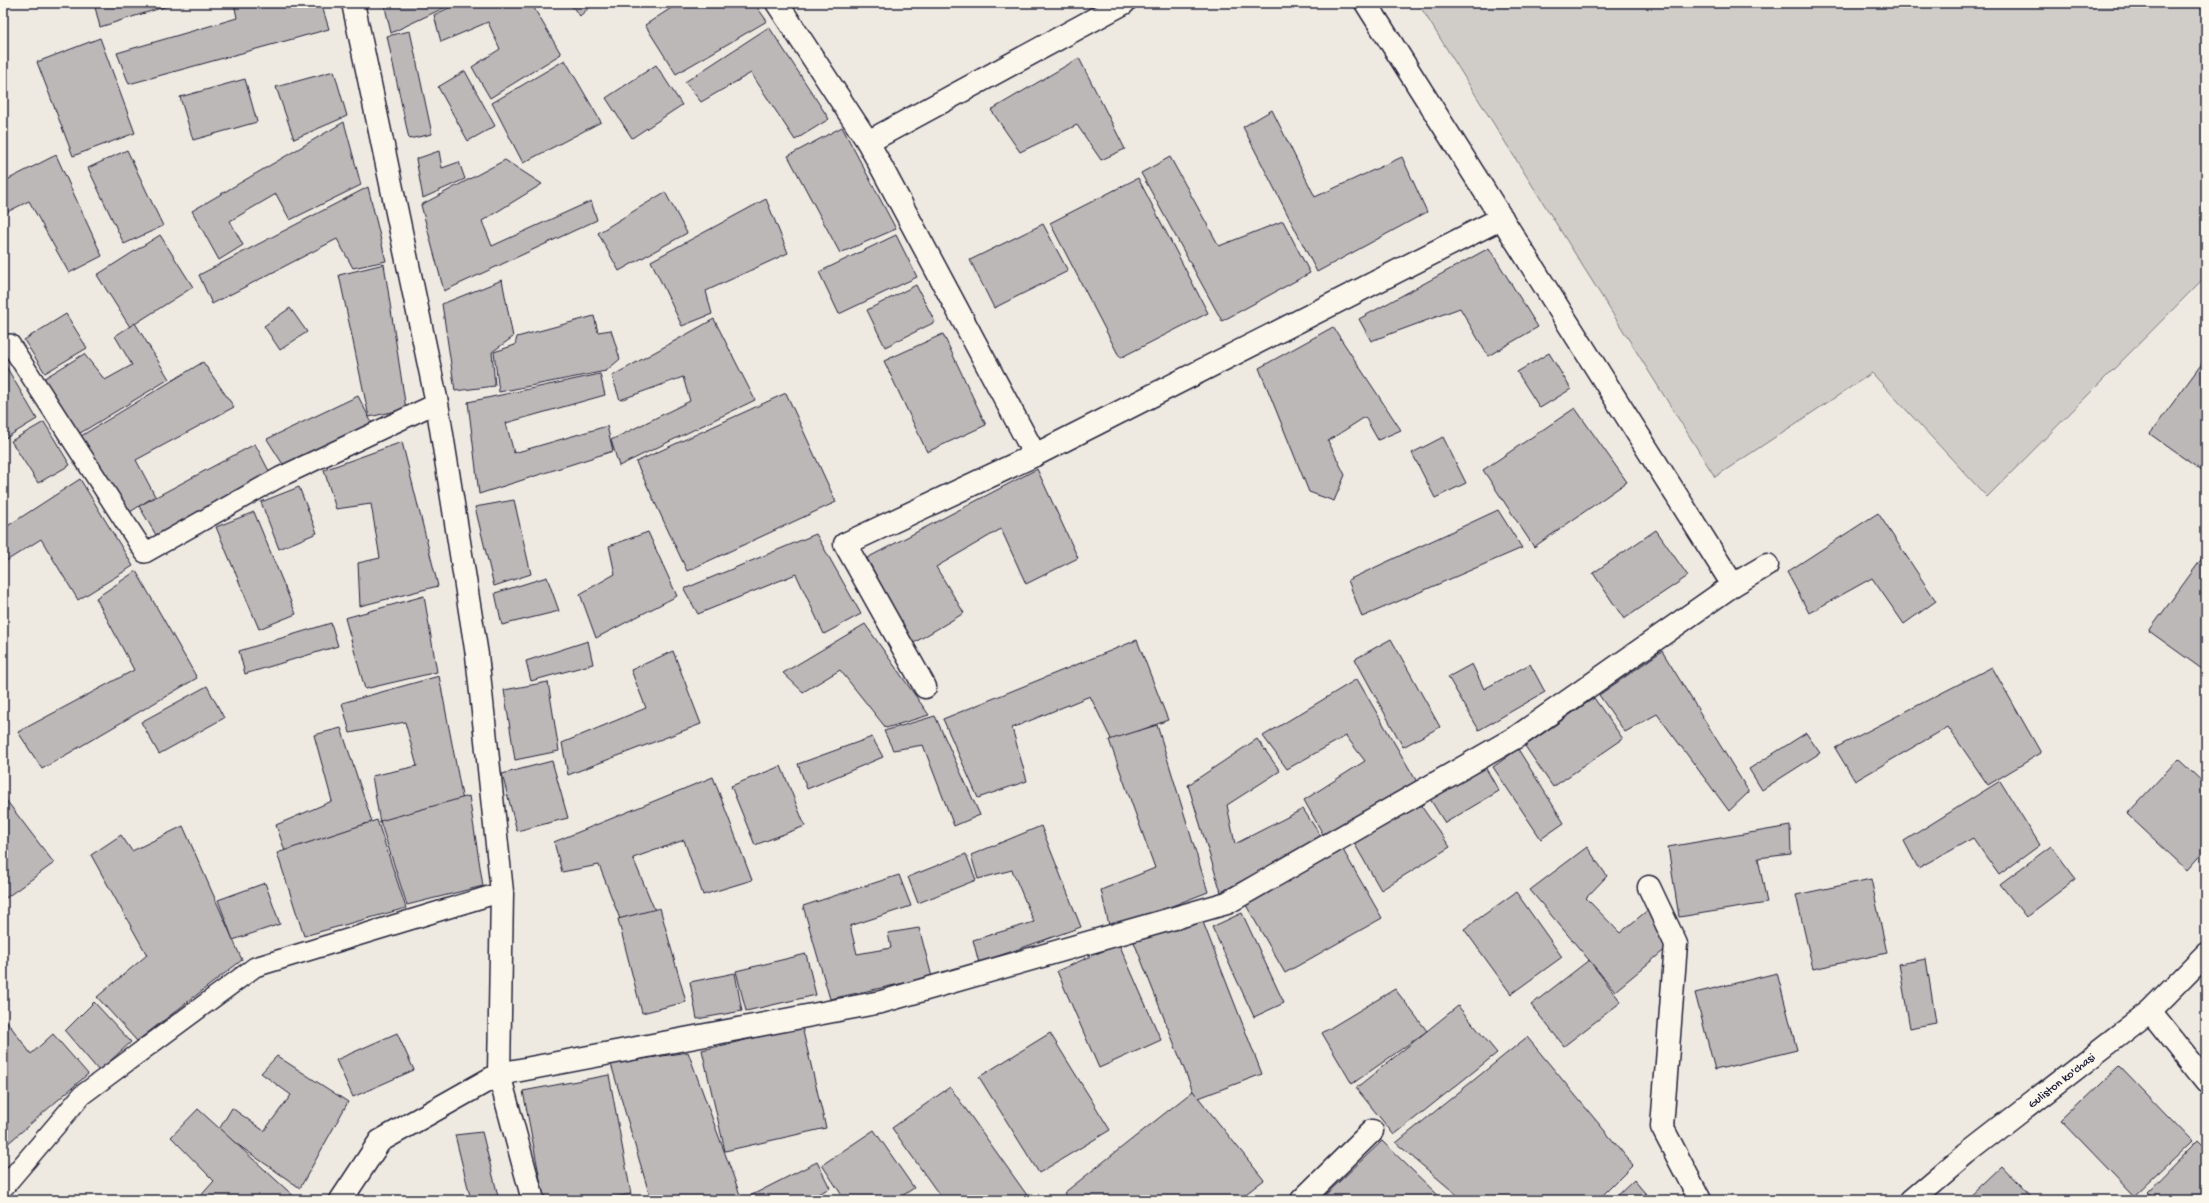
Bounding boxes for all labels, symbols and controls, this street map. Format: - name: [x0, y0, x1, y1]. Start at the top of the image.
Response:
- street label: Guliston ko'chasi: [2026, 1051, 2099, 1112]

